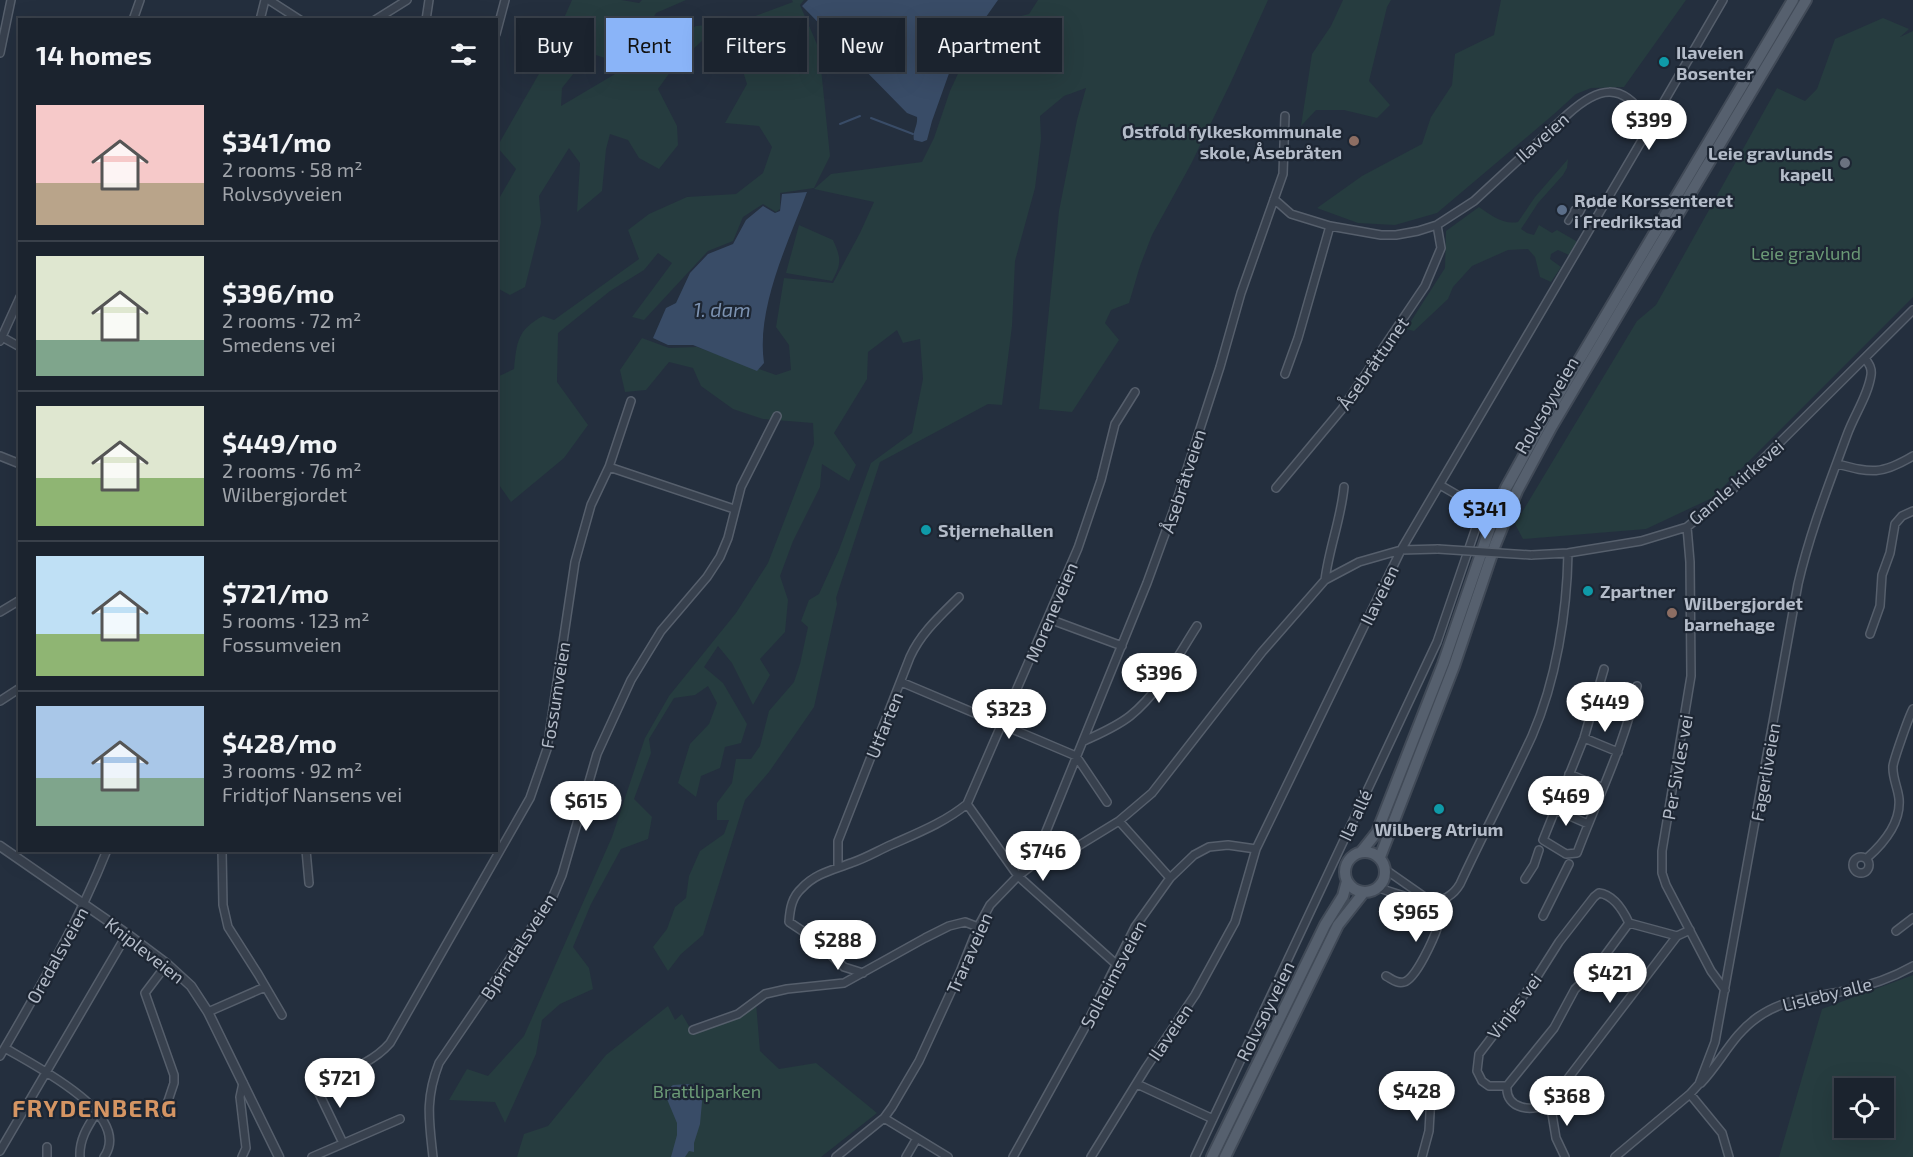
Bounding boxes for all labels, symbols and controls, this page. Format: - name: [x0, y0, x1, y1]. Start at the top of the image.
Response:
- chip: Buy: [516, 18, 594, 72]
- chip: Rent: [606, 18, 692, 72]
- chip: Filters: [704, 18, 807, 72]
- chip: New: [819, 18, 905, 72]
- chip: Apartment: [917, 18, 1062, 72]
- icon: filters: [447, 38, 480, 71]
- text: 14 homes: [36, 39, 152, 70]
- place label: Ilaveien Bosenter: [1676, 41, 1754, 84]
- marker: Ilaveien Bosenter: [1657, 55, 1671, 69]
- pin: $399: [1613, 100, 1685, 151]
- text: $399: [1626, 107, 1672, 131]
- street label: Ilaveien: [1511, 108, 1573, 166]
- place label: Østfold fylkeskommunale skole, Åsebråten: [1122, 120, 1342, 163]
- text: $341/mo: [222, 126, 331, 157]
- icon: home: [84, 129, 156, 201]
- marker: Østfold fylkeskommunale skole, Åsebråten: [1347, 134, 1361, 148]
- place label: Leie gravlunds kapell: [1708, 142, 1833, 185]
- marker: Leie gravlunds kapell: [1838, 156, 1852, 170]
- text: 2 rooms · 58 m²: [222, 157, 363, 181]
- text: Rolvsøyveien: [222, 181, 342, 205]
- place label: Røde Korssenteret i Fredrikstad: [1574, 189, 1734, 232]
- marker: Røde Korssenteret i Fredrikstad: [1555, 203, 1569, 217]
- park label: Leie gravlund: [1751, 242, 1861, 264]
- text: $396/mo: [222, 277, 334, 308]
- icon: home: [84, 280, 156, 352]
- water label: 1. dam: [693, 297, 751, 321]
- text: 2 rooms · 72 m²: [222, 308, 361, 332]
- street label: Åsebråttunet: [1333, 312, 1413, 414]
- text: Smedens vei: [222, 332, 336, 356]
- street label: Rolvsøyveien: [1509, 353, 1583, 457]
- street label: Åsebråtveien: [1156, 426, 1210, 536]
- text: $449/mo: [222, 427, 337, 458]
- icon: home: [84, 430, 156, 502]
- street label: Gamle kirkevei: [1684, 435, 1788, 529]
- text: 2 rooms · 76 m²: [222, 458, 361, 482]
- text: Wilbergjordet: [222, 482, 347, 506]
- pin: $341: [1449, 489, 1521, 540]
- text: $341: [1463, 496, 1507, 520]
- place label: Stjernehallen: [938, 519, 1054, 541]
- marker: Stjernehallen: [919, 523, 933, 537]
- street label: Moreneveien: [1020, 559, 1082, 665]
- street label: Ilaveien: [1355, 562, 1403, 628]
- text: $721/mo: [222, 577, 329, 608]
- icon: home: [84, 580, 156, 652]
- place label: Zpartner: [1600, 580, 1676, 602]
- marker: Zpartner: [1581, 584, 1595, 598]
- place label: Wilbergjordet barnehage: [1684, 592, 1804, 635]
- marker: Wilbergjordet barnehage: [1665, 606, 1679, 620]
- text: 5 rooms · 123 m²: [222, 608, 370, 632]
- text: Fossumveien: [222, 632, 342, 656]
- street label: Fossumveien: [536, 640, 574, 750]
- pin: $396: [1123, 653, 1195, 704]
- text: $396: [1136, 660, 1182, 684]
- pin: $449: [1569, 682, 1641, 733]
- street label: Utfarten: [861, 689, 907, 761]
- pin: $323: [973, 689, 1045, 740]
- text: $449: [1581, 689, 1629, 713]
- text: $323: [986, 696, 1032, 720]
- street label: Per Sivles vei: [1657, 713, 1697, 821]
- street label: Fagerliveien: [1746, 721, 1784, 823]
- text: $428/mo: [222, 727, 337, 758]
- icon: home: [84, 730, 156, 802]
- text: 3 rooms · 92 m²: [222, 758, 362, 782]
- pin: $469: [1530, 776, 1602, 827]
- pin: $615: [550, 781, 622, 832]
- text: Fridtjof Nansens vei: [222, 782, 402, 806]
- text: $469: [1542, 783, 1590, 807]
- street label: Ila allé: [1334, 786, 1376, 844]
- text: $615: [564, 788, 608, 812]
- marker: Wilberg Atrium: [1432, 802, 1446, 816]
- place label: Wilberg Atrium: [1375, 818, 1503, 840]
- pin: $746: [1007, 831, 1079, 882]
- text: $746: [1020, 838, 1066, 862]
- street label: Bjørndalsveien: [476, 889, 560, 1003]
- pin: $965: [1380, 892, 1452, 943]
- text: $965: [1393, 899, 1439, 923]
- street label: Oredalsveien: [21, 903, 93, 1007]
- street label: Traraveien: [941, 909, 997, 997]
- street label: Knipleveien: [101, 912, 189, 988]
- street label: Solheimsveien: [1075, 916, 1151, 1032]
- pin: $288: [802, 920, 874, 971]
- text: $288: [814, 927, 862, 951]
- pin: $421: [1574, 953, 1646, 1004]
- street label: Rolvsøyveien: [1231, 957, 1299, 1065]
- text: $421: [1588, 960, 1632, 984]
- street label: Vinjes vei: [1482, 969, 1546, 1043]
- street label: Lisleby alle: [1780, 972, 1874, 1016]
- street label: Ilaveien: [1143, 999, 1197, 1065]
- pin: $721: [304, 1058, 376, 1109]
- text: $721: [319, 1065, 361, 1089]
- pin: $428: [1381, 1071, 1453, 1122]
- pin: $368: [1531, 1076, 1603, 1127]
- text: $428: [1393, 1078, 1441, 1102]
- map controls: [1834, 1078, 1894, 1138]
- button: locate: [1834, 1078, 1894, 1138]
- park label: Brattliparken: [653, 1080, 761, 1102]
- text: $368: [1543, 1083, 1591, 1107]
- district label: FRYDENBERG: [12, 1093, 178, 1122]

